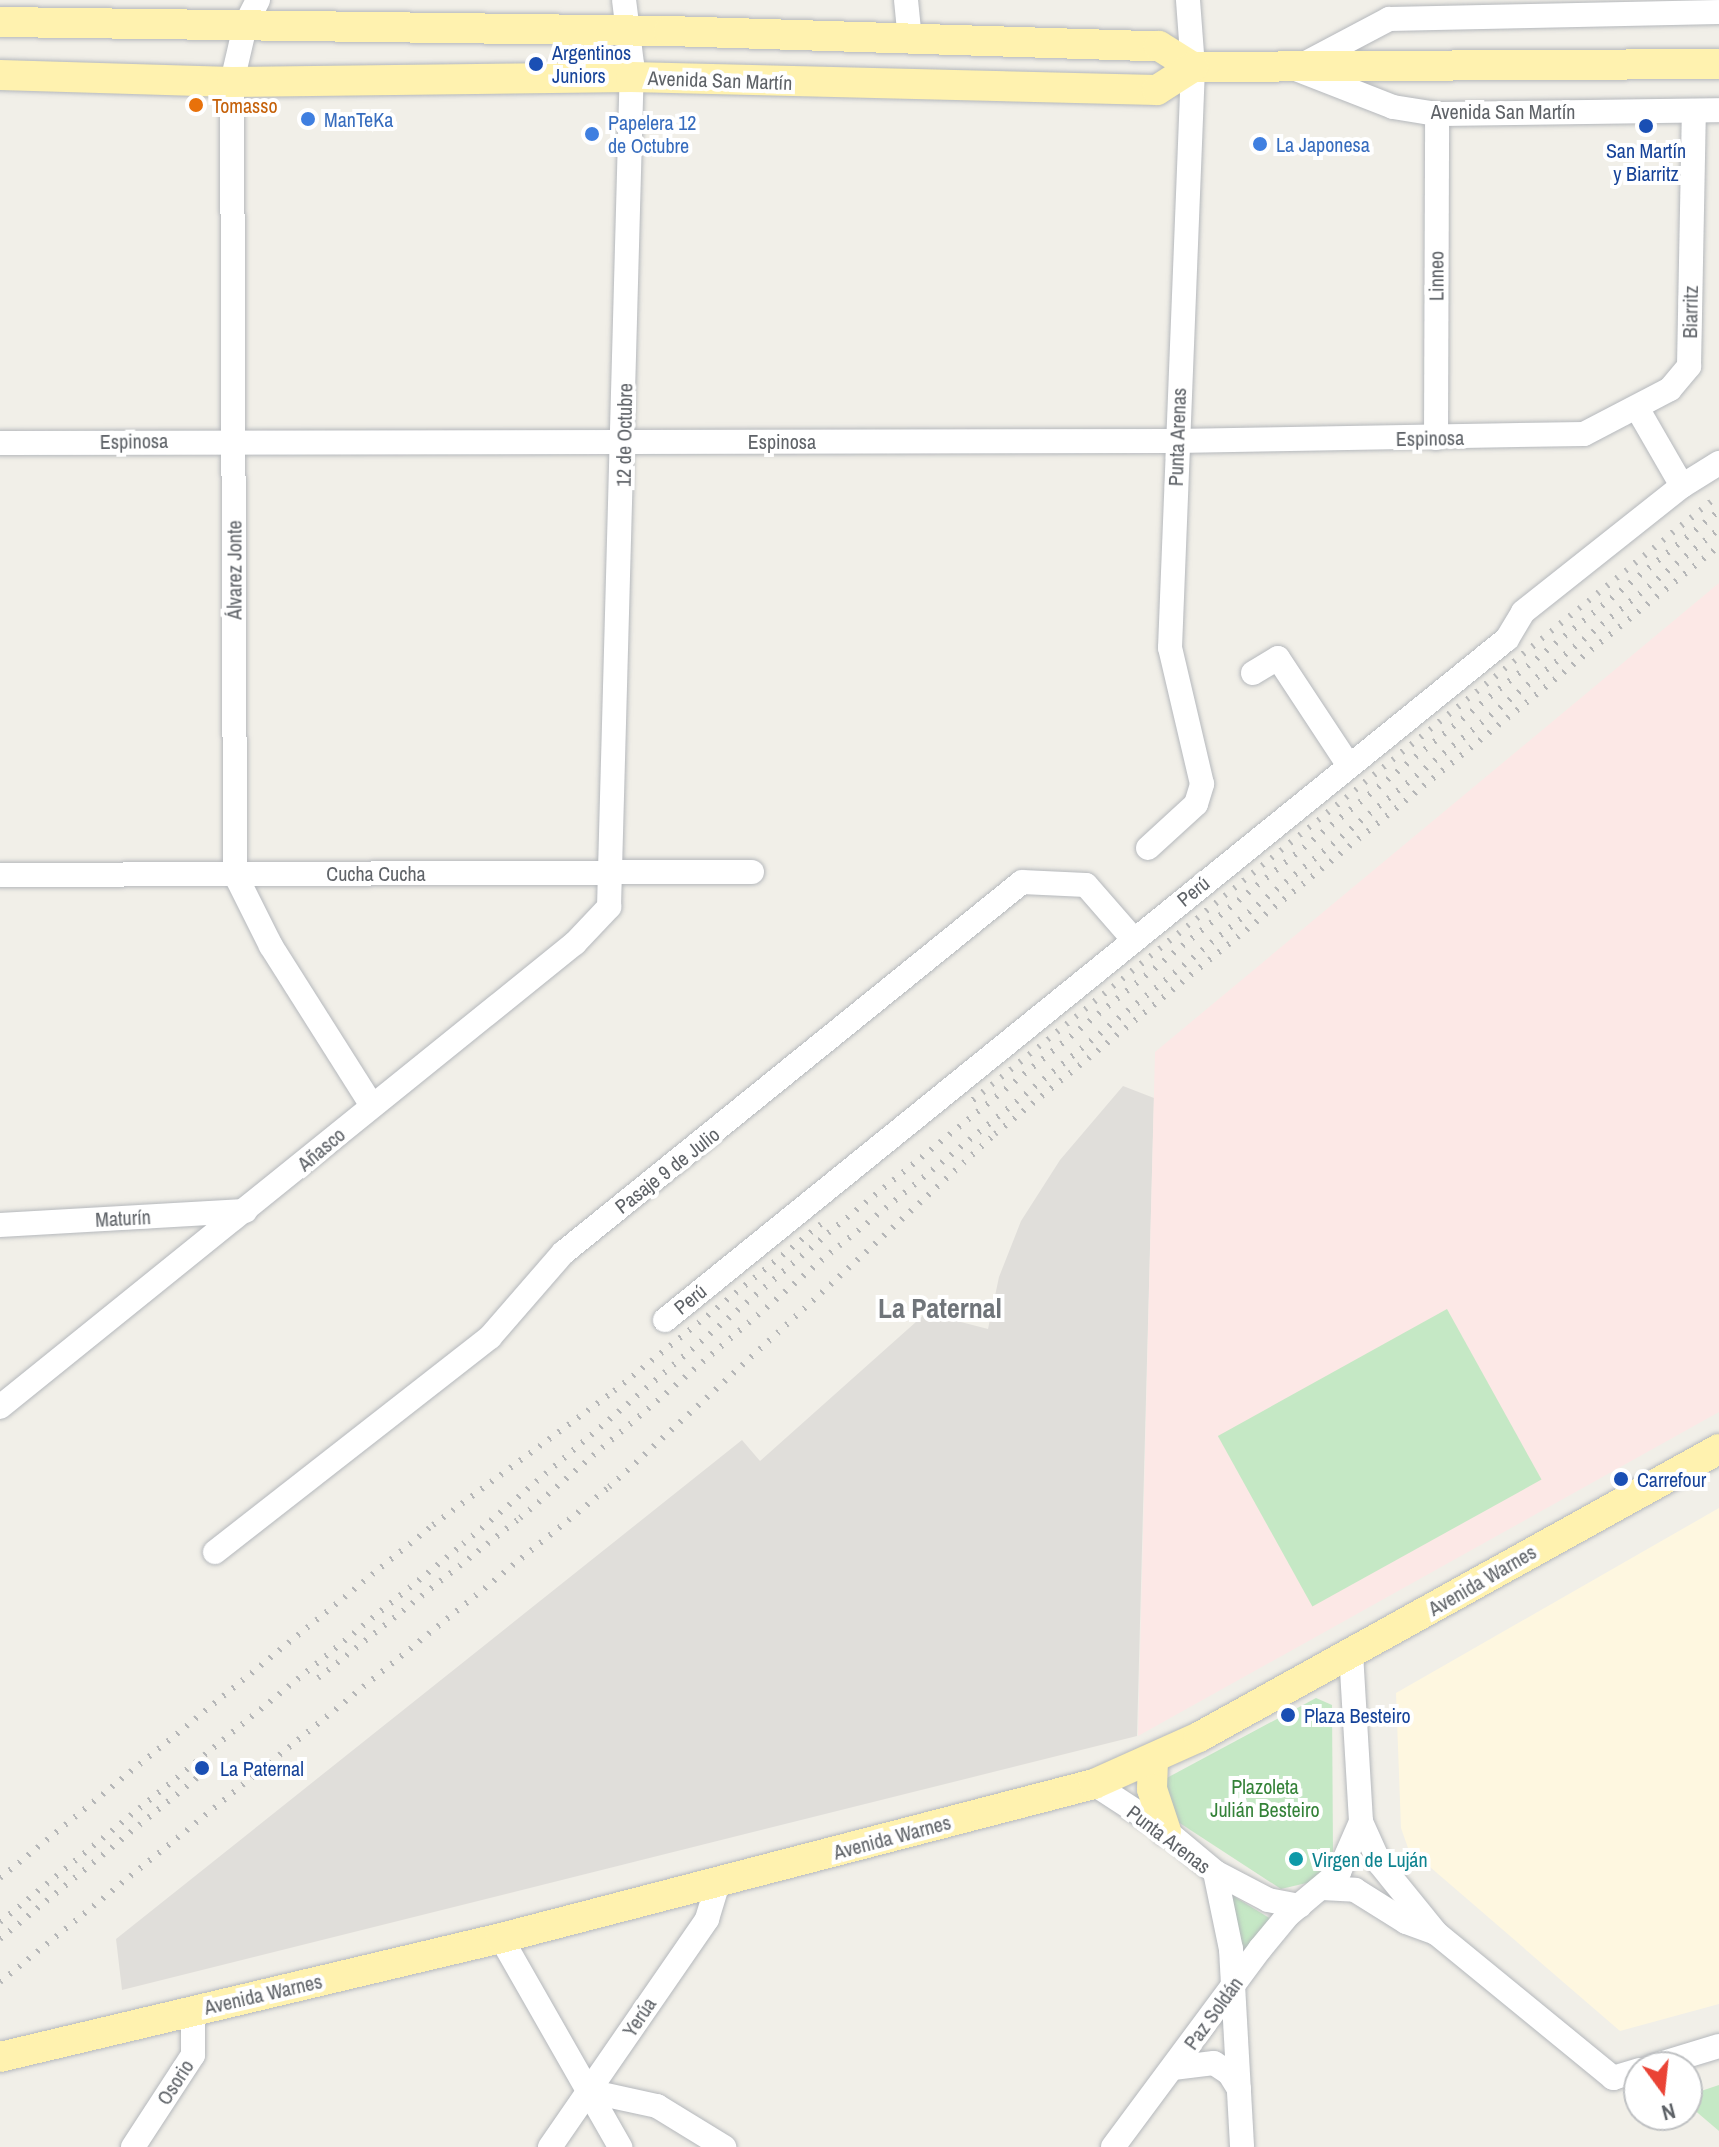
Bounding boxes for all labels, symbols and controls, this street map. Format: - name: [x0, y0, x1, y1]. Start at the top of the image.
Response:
- place label: Argentinos Juniors: [552, 40, 631, 87]
- marker: Argentinos Juniors: [527, 55, 545, 73]
- street label: Avenida San Martín: [647, 65, 793, 95]
- place label: Tomasso: [212, 93, 278, 117]
- marker: Tomasso: [187, 96, 205, 114]
- street label: Avenida San Martín: [1431, 99, 1575, 123]
- place label: ManTeKa: [324, 107, 393, 131]
- marker: ManTeKa: [299, 110, 317, 128]
- place label: Papelera 12 de Octubre: [608, 110, 696, 157]
- marker: San Martín y Biarritz: [1637, 117, 1655, 135]
- marker: Papelera 12 de Octubre: [583, 125, 601, 143]
- place label: La Japonesa: [1276, 132, 1370, 156]
- marker: La Japonesa: [1251, 135, 1269, 153]
- place label: San Martín y Biarritz: [1606, 138, 1686, 185]
- street label: Linneo: [1424, 251, 1448, 301]
- street label: Biarritz: [1678, 285, 1702, 339]
- street label: 12 de Octubre: [611, 383, 637, 487]
- street label: Punta Arenas: [1163, 387, 1191, 487]
- street label: Espinosa: [1396, 425, 1464, 451]
- street label: Espinosa: [100, 428, 168, 454]
- street label: Espinosa: [748, 429, 816, 453]
- street label: Álvarez Jonte: [222, 520, 246, 620]
- street label: Cucha Cucha: [326, 861, 426, 885]
- street label: Perú: [1172, 871, 1214, 911]
- street label: Añasco: [292, 1122, 350, 1176]
- street label: Pasaje 9 de Julio: [610, 1122, 724, 1218]
- street label: Maturín: [95, 1205, 151, 1231]
- street label: Perú: [669, 1279, 711, 1319]
- district label: La Paternal: [878, 1291, 1002, 1325]
- place label: Carrefour: [1637, 1467, 1706, 1491]
- marker: Carrefour: [1612, 1470, 1630, 1488]
- street label: Avenida Warnes: [1424, 1540, 1540, 1620]
- place label: Plaza Besteiro: [1304, 1703, 1411, 1727]
- marker: Plaza Besteiro: [1279, 1706, 1297, 1724]
- place label: La Paternal: [220, 1756, 304, 1780]
- marker: La Paternal: [191, 1757, 213, 1779]
- park label: Plazoleta Julián Besteiro: [1210, 1774, 1320, 1821]
- street label: Punta Arenas: [1122, 1800, 1216, 1878]
- street label: Avenida Warnes: [831, 1810, 953, 1864]
- place label: Virgen de Luján: [1312, 1847, 1428, 1871]
- marker: Virgen de Luján: [1287, 1850, 1305, 1868]
- street label: Avenida Warnes: [202, 1969, 324, 2019]
- street label: Paz Soldán: [1179, 1972, 1247, 2054]
- street label: Yerúa: [617, 1993, 661, 2041]
- north arrow: [1623, 2051, 1703, 2131]
- street label: Osorio: [152, 2055, 198, 2109]
- text: N: [1659, 2096, 1679, 2128]

